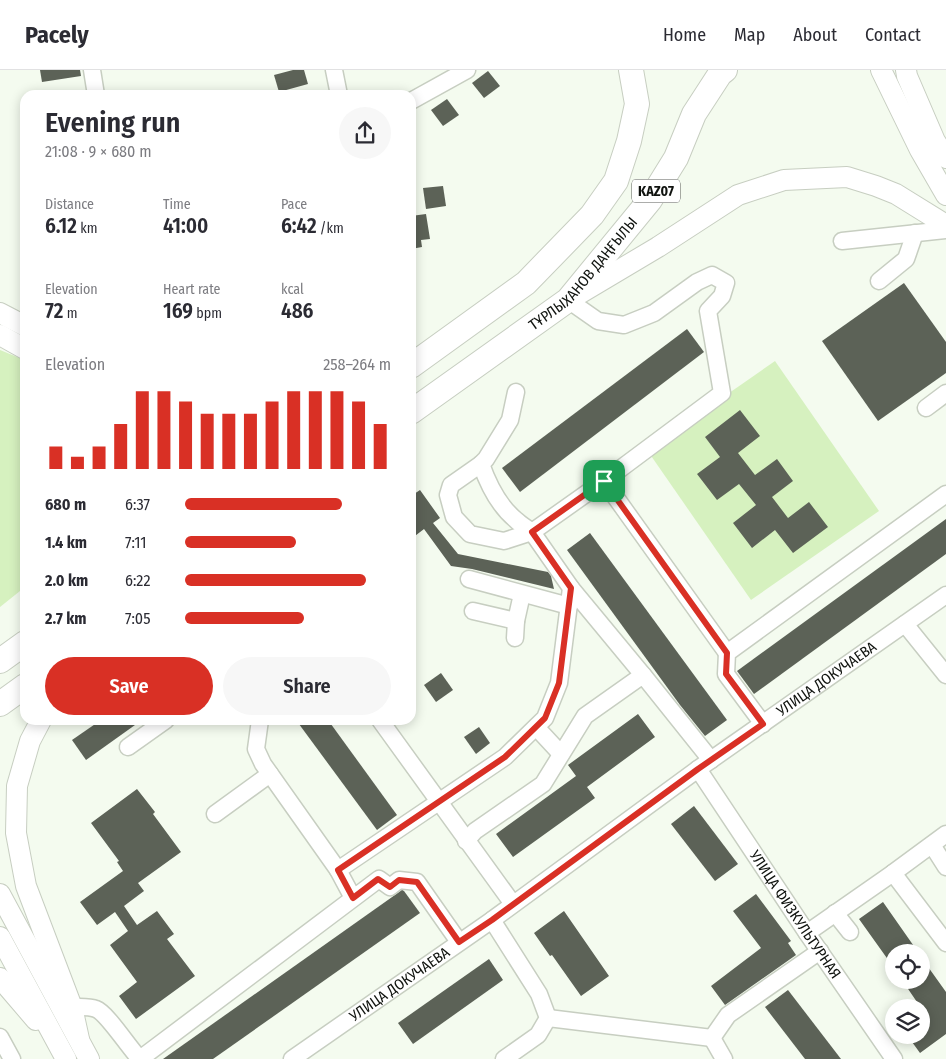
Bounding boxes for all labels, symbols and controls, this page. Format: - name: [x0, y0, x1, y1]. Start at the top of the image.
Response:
- text: Pacely: [25, 21, 89, 49]
- text: Home: [663, 24, 706, 46]
- text: Map: [734, 24, 765, 46]
- text: About: [793, 24, 837, 46]
- text: Contact: [865, 24, 921, 46]
- text: Evening run: [45, 106, 180, 139]
- button: share: [339, 107, 391, 159]
- text: 21:08 · 9 × 680 m: [45, 142, 151, 161]
- road number: KAZ07: [632, 180, 680, 202]
- text: Distance: [45, 196, 94, 213]
- text: Time: [163, 196, 191, 213]
- text: Pace: [281, 196, 307, 213]
- text: 6.12: [45, 213, 77, 239]
- text: 41:00: [163, 213, 208, 239]
- text: 6:42: [281, 213, 317, 239]
- street label: ТҰРЛЫХАНОВ ДАҢҒЫЛЫ: [525, 214, 641, 334]
- text: km: [77, 220, 97, 237]
- text: /km: [317, 220, 344, 237]
- text: Elevation: [45, 281, 98, 298]
- text: Heart rate: [163, 281, 220, 298]
- text: kcal: [281, 281, 304, 298]
- text: 72: [45, 298, 63, 324]
- text: 169: [163, 298, 193, 324]
- text: 486: [281, 298, 313, 324]
- text: m: [63, 305, 77, 322]
- text: bpm: [193, 305, 222, 322]
- text: Elevation: [45, 355, 105, 374]
- text: 258–264 m: [323, 355, 391, 374]
- pin: [583, 460, 625, 502]
- icon: arrive: [590, 467, 618, 495]
- text: 680 m: [45, 495, 86, 514]
- text: 6:37: [125, 495, 150, 514]
- text: 1.4 km: [45, 533, 87, 552]
- text: 7:11: [125, 533, 146, 552]
- text: 2.0 km: [45, 571, 88, 590]
- text: 6:22: [125, 571, 150, 590]
- text: 2.7 km: [45, 609, 87, 628]
- text: 7:05: [125, 609, 151, 628]
- street label: УЛИЦА ДОКУЧАЕВА: [772, 638, 880, 721]
- button: Save: [45, 657, 213, 715]
- button: Share: [223, 657, 391, 715]
- street label: УЛИЦА ФИЗКУЛЬТУРНАЯ: [745, 846, 845, 982]
- street label: УЛИЦА ДОКУЧАЕВА: [345, 943, 453, 1026]
- map controls: [885, 944, 930, 1044]
- button: locate: [885, 944, 930, 989]
- button: layers: [885, 999, 930, 1044]

